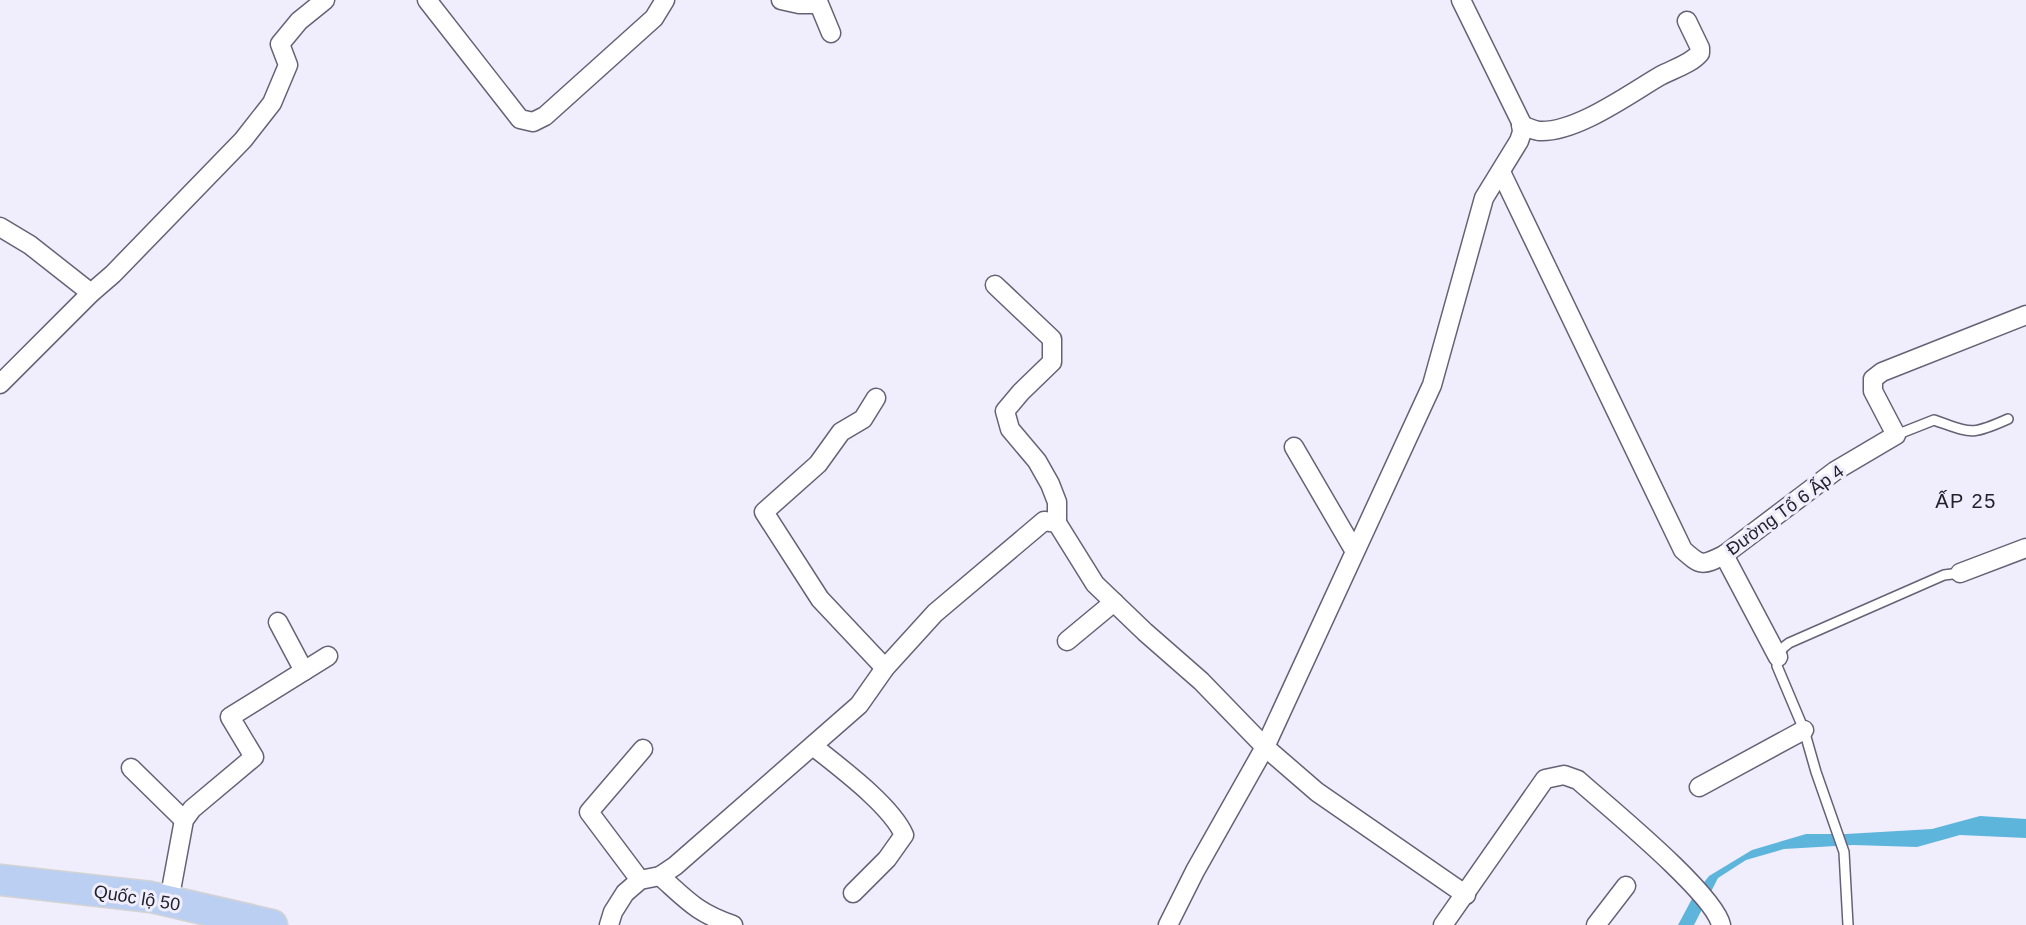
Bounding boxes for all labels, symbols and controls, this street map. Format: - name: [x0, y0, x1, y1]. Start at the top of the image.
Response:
- street label: Đường Tổ 6 Ấp 4: [1722, 460, 1847, 559]
- district label: ẤP 25: [1935, 490, 1997, 512]
- street label: Quốc lộ 50: [92, 881, 182, 915]

